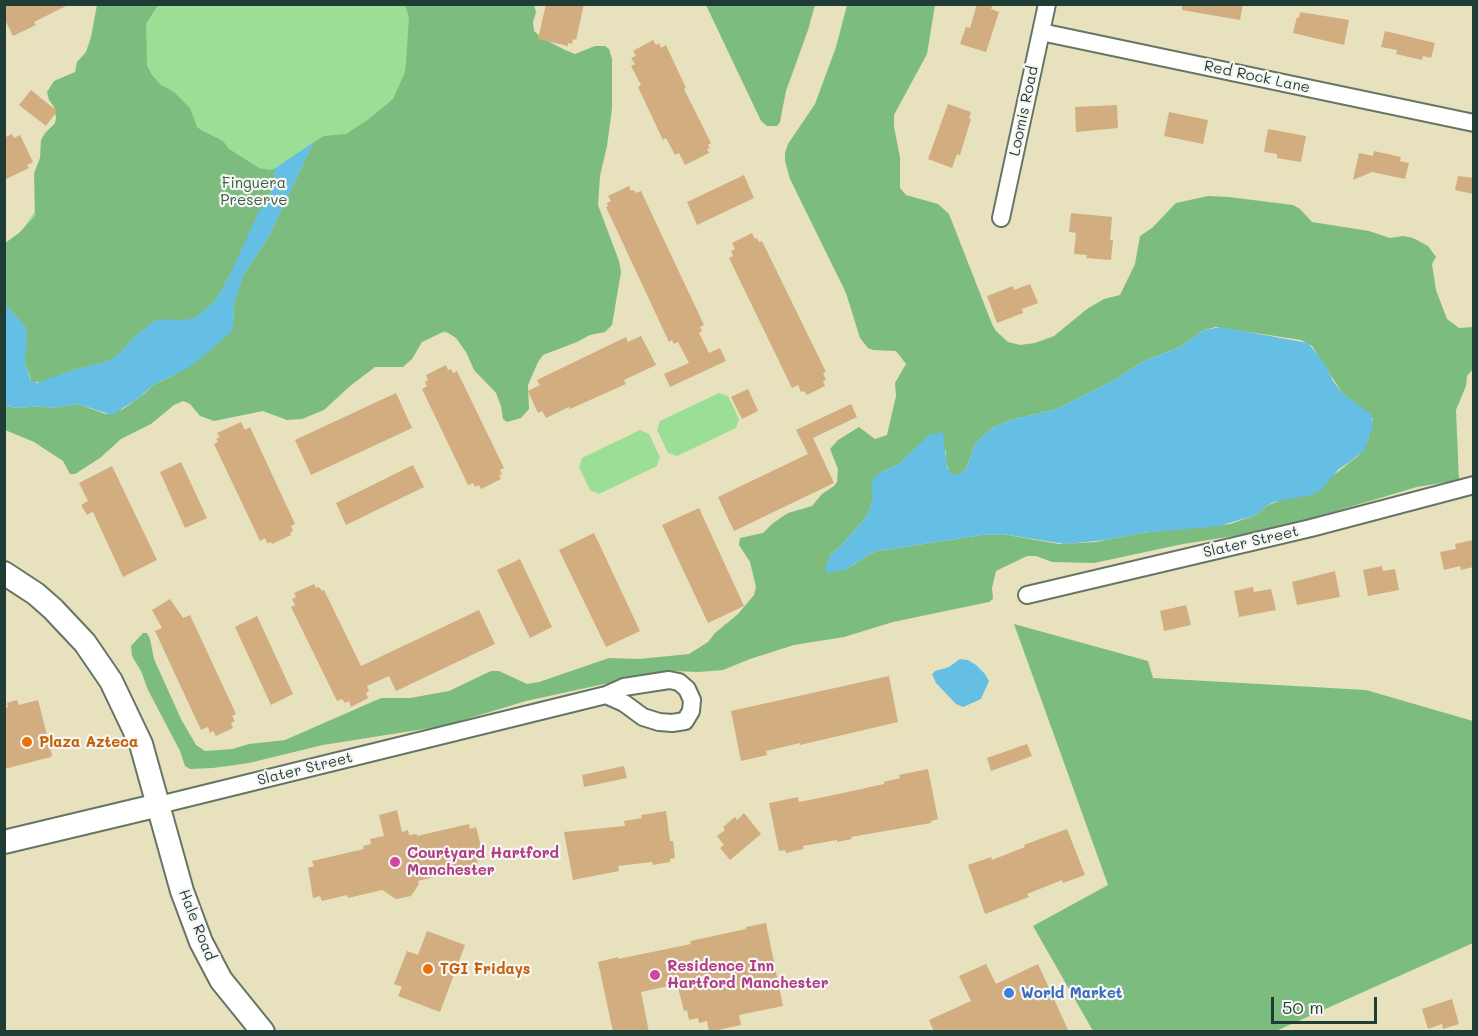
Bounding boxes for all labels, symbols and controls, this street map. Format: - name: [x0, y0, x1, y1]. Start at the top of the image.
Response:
- street label: Red Rock Lane: [1202, 57, 1312, 97]
- street label: Loomis Road: [1006, 64, 1042, 158]
- park label: Finguera Preserve: [220, 174, 288, 209]
- street label: Slater Street: [1201, 522, 1301, 562]
- place label: Plaza Azteca: [39, 733, 138, 751]
- marker: Plaza Azteca: [20, 735, 34, 749]
- street label: Slater Street: [256, 748, 354, 790]
- place label: Courtyard Hartford Manchester: [407, 844, 559, 879]
- marker: Courtyard Hartford Manchester: [388, 855, 402, 869]
- street label: Hale Road: [175, 887, 219, 963]
- place label: Residence Inn Hartford Manchester: [667, 957, 829, 992]
- place label: TGI Fridays: [440, 960, 530, 978]
- marker: TGI Fridays: [421, 962, 435, 976]
- marker: Residence Inn Hartford Manchester: [648, 968, 662, 982]
- place label: World Market: [1021, 984, 1122, 1002]
- scale bar: [1274, 985, 1380, 1023]
- marker: World Market: [1002, 986, 1016, 1000]
- text: 50 m: [1282, 995, 1324, 1019]

